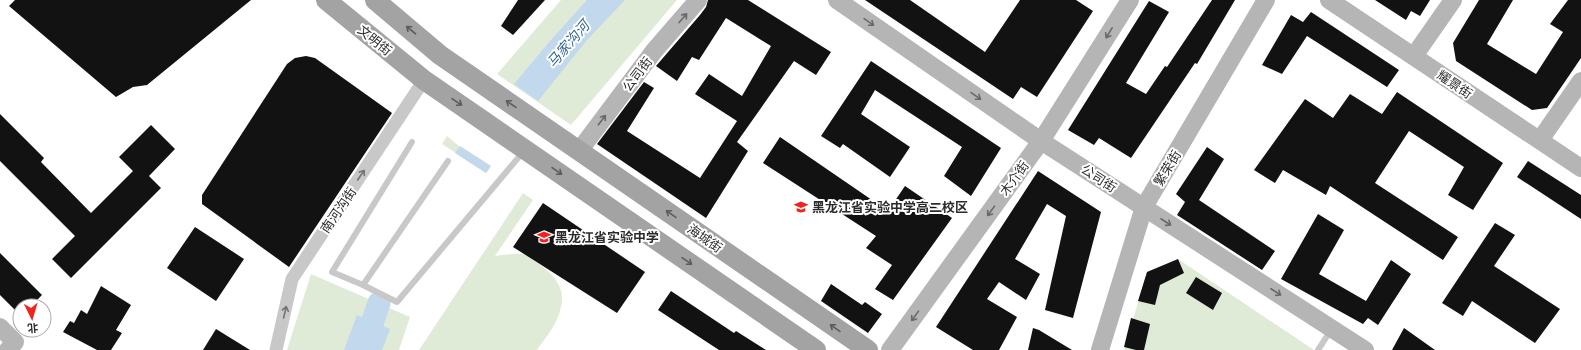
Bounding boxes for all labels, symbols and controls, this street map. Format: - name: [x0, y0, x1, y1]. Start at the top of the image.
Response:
- one-way arrow: [678, 13, 687, 23]
- water label: 马家沟河: [543, 15, 596, 72]
- one-way arrow: [863, 18, 874, 26]
- street label: 文明街: [354, 22, 395, 60]
- one-way arrow: [406, 26, 416, 35]
- one-way arrow: [1105, 27, 1113, 38]
- street label: 公司街: [619, 54, 657, 96]
- street label: 耀景街: [1433, 66, 1476, 103]
- one-way arrow: [970, 92, 981, 100]
- one-way arrow: [451, 98, 462, 106]
- one-way arrow: [506, 100, 517, 108]
- one-way arrow: [598, 115, 607, 126]
- street label: 繁荣街: [1150, 147, 1186, 190]
- street label: 木介街: [996, 158, 1034, 200]
- street label: 公司街: [1077, 161, 1120, 197]
- one-way arrow: [551, 167, 562, 175]
- one-way arrow: [357, 170, 365, 181]
- street label: 南河沟街: [317, 184, 361, 237]
- school or university icon: 黑龙江省实验中学高二校区: [793, 199, 809, 215]
- place label: 黑龙江省实验中学高二校区: [812, 199, 968, 217]
- one-way arrow: [986, 205, 995, 216]
- one-way arrow: [666, 210, 677, 218]
- one-way arrow: [1160, 218, 1172, 226]
- street label: 海城街: [683, 220, 726, 257]
- school or university icon: 黑龙江省实验中学: [536, 229, 552, 245]
- place label: 黑龙江省实验中学: [555, 229, 659, 247]
- one-way arrow: [681, 257, 692, 265]
- one-way arrow: [1270, 288, 1281, 296]
- north arrow: [12, 298, 52, 338]
- one-way arrow: [281, 306, 289, 319]
- one-way arrow: [911, 311, 919, 322]
- text: 北: [27, 320, 39, 335]
- one-way arrow: [830, 324, 841, 332]

